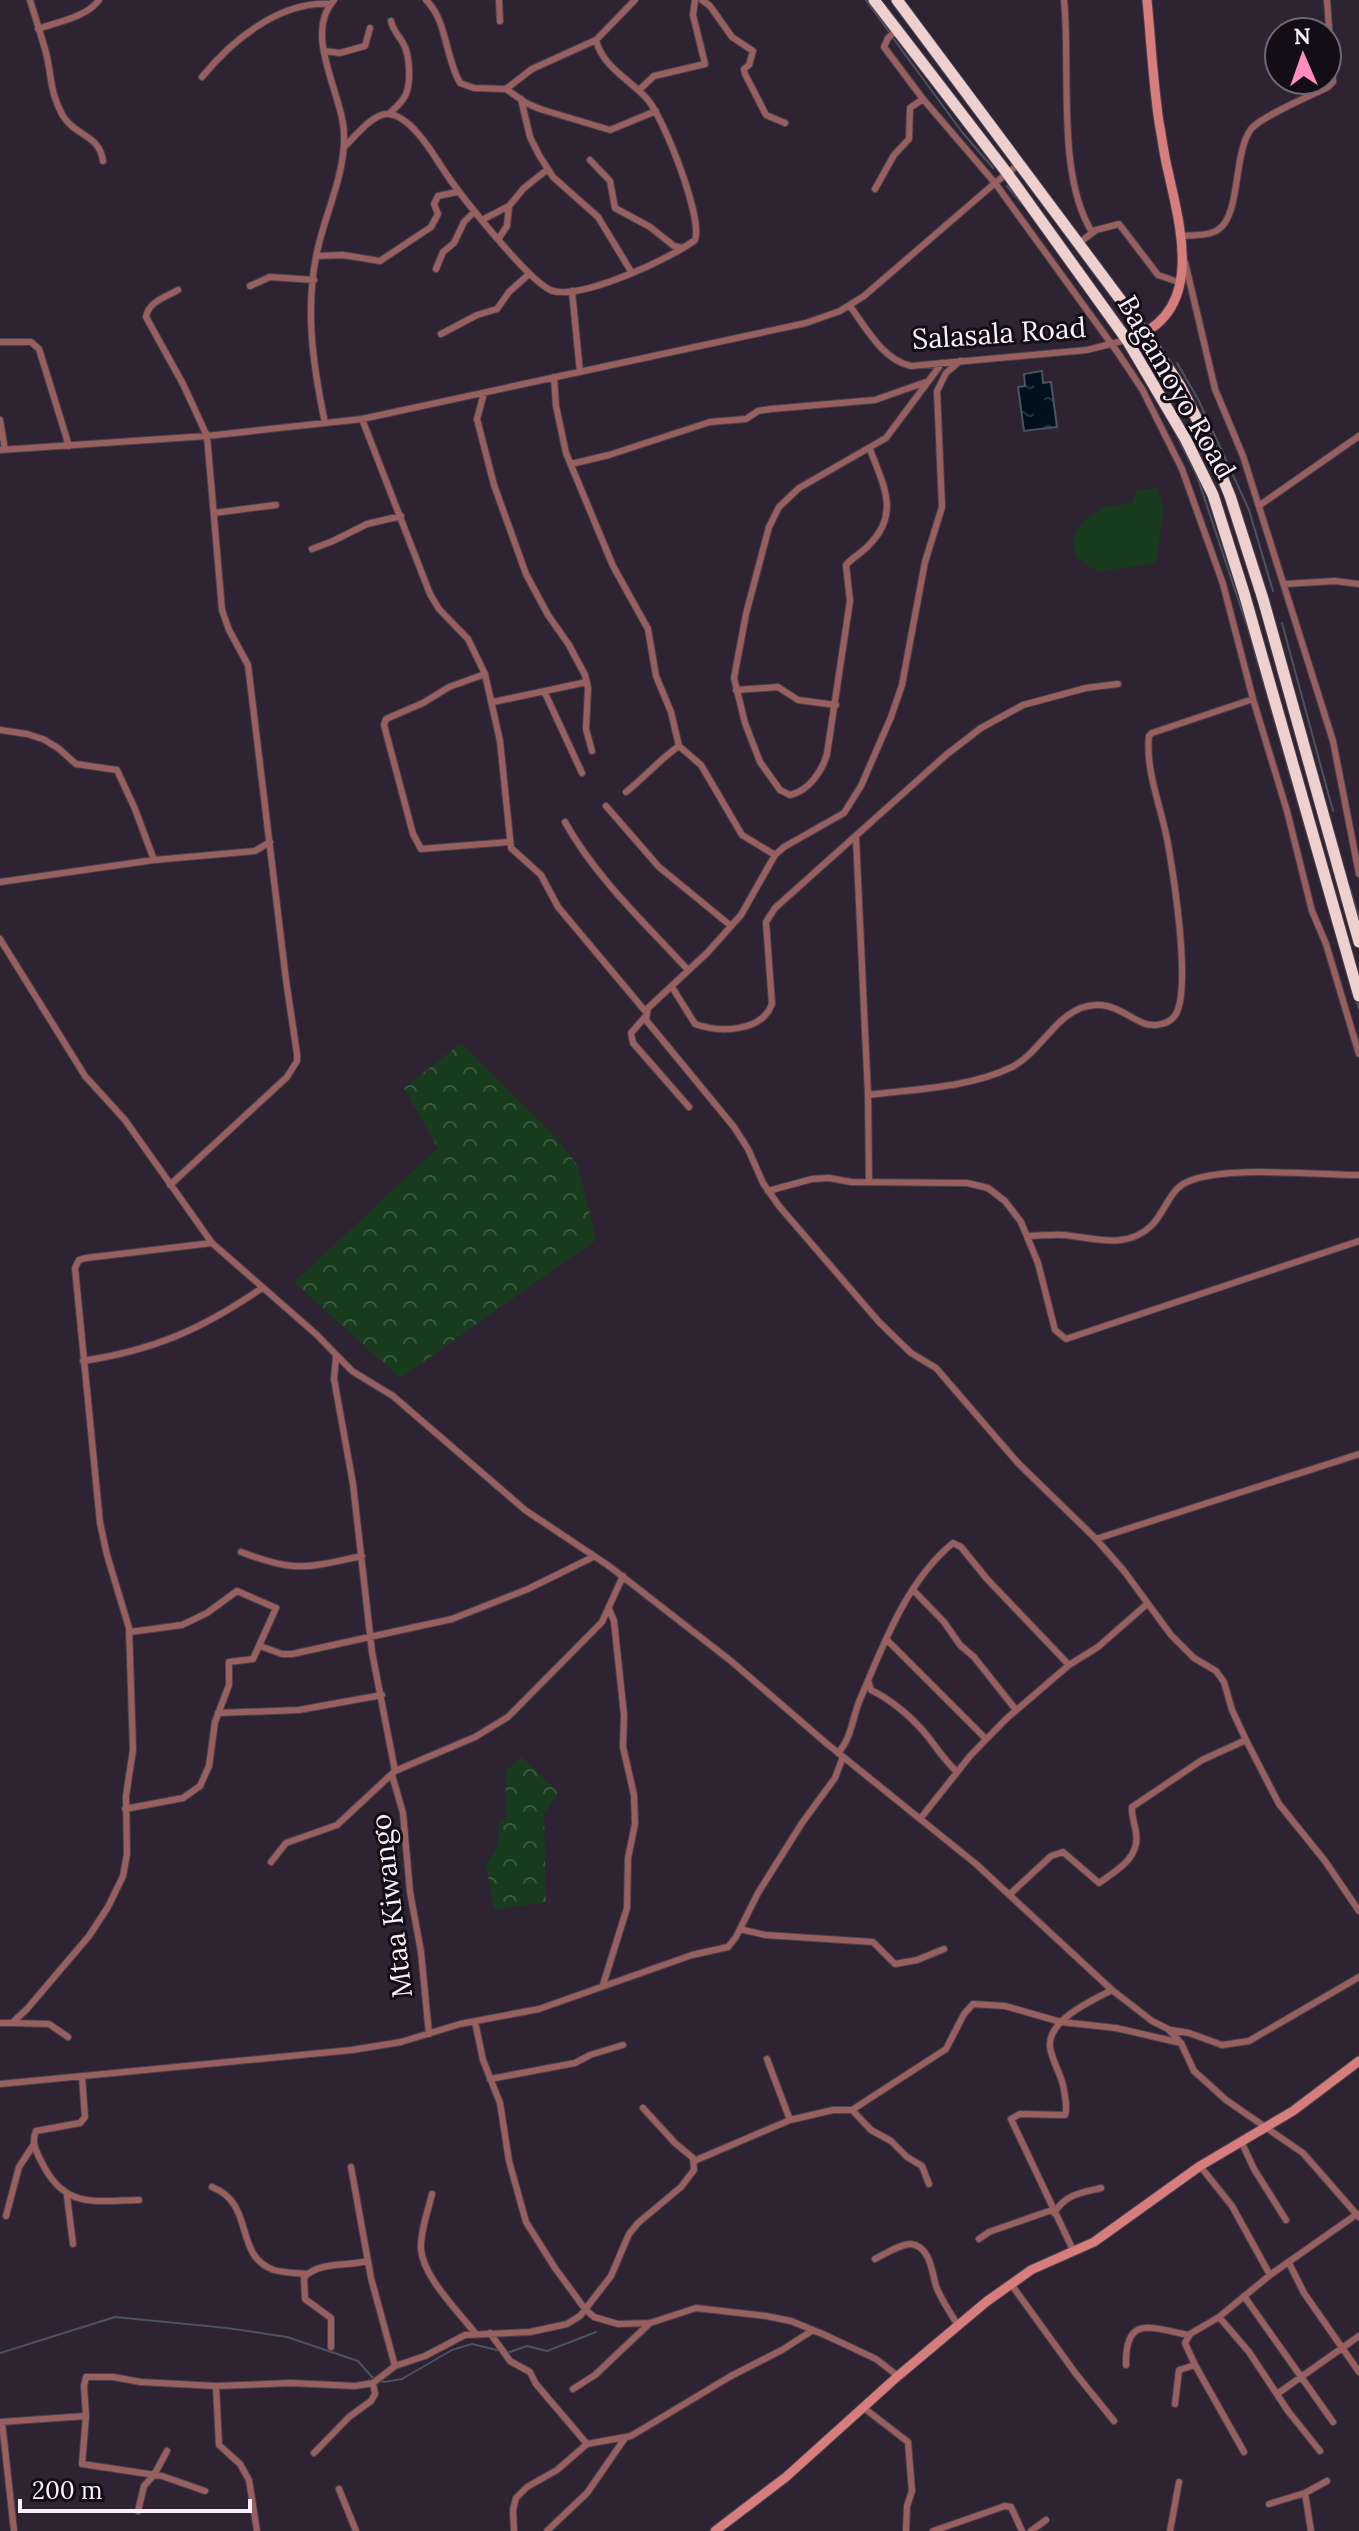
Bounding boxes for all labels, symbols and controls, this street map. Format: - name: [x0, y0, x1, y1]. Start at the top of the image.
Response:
- north arrow: [1263, 16, 1343, 96]
- text: N: [1293, 22, 1311, 50]
- street label: Bagamoyo Road: [1110, 289, 1244, 485]
- street label: Salasala Road: [911, 309, 1087, 357]
- street label: Mtaa Kiwango: [362, 1812, 420, 2000]
- scale bar: [20, 2463, 250, 2513]
- text: 200 m: [32, 2475, 102, 2506]

